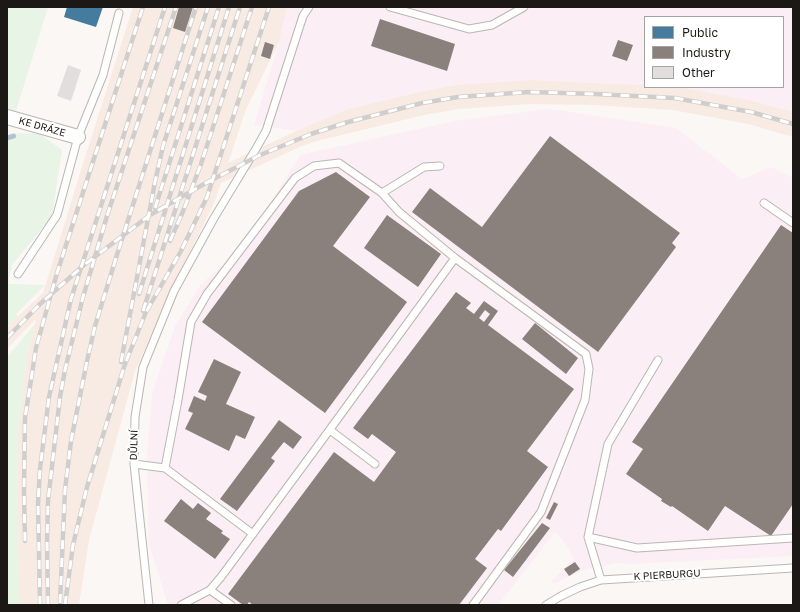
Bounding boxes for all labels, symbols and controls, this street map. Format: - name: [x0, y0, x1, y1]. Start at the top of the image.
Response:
- legend: [644, 16, 784, 88]
- text: Public: [682, 25, 718, 40]
- text: Industry: [682, 45, 731, 60]
- text: Other: [682, 65, 715, 80]
- street label: KE DRÁZE: [17, 115, 67, 139]
- street label: DŮLNÍ: [127, 429, 141, 461]
- street label: K PIERBURGU: [633, 567, 701, 583]

